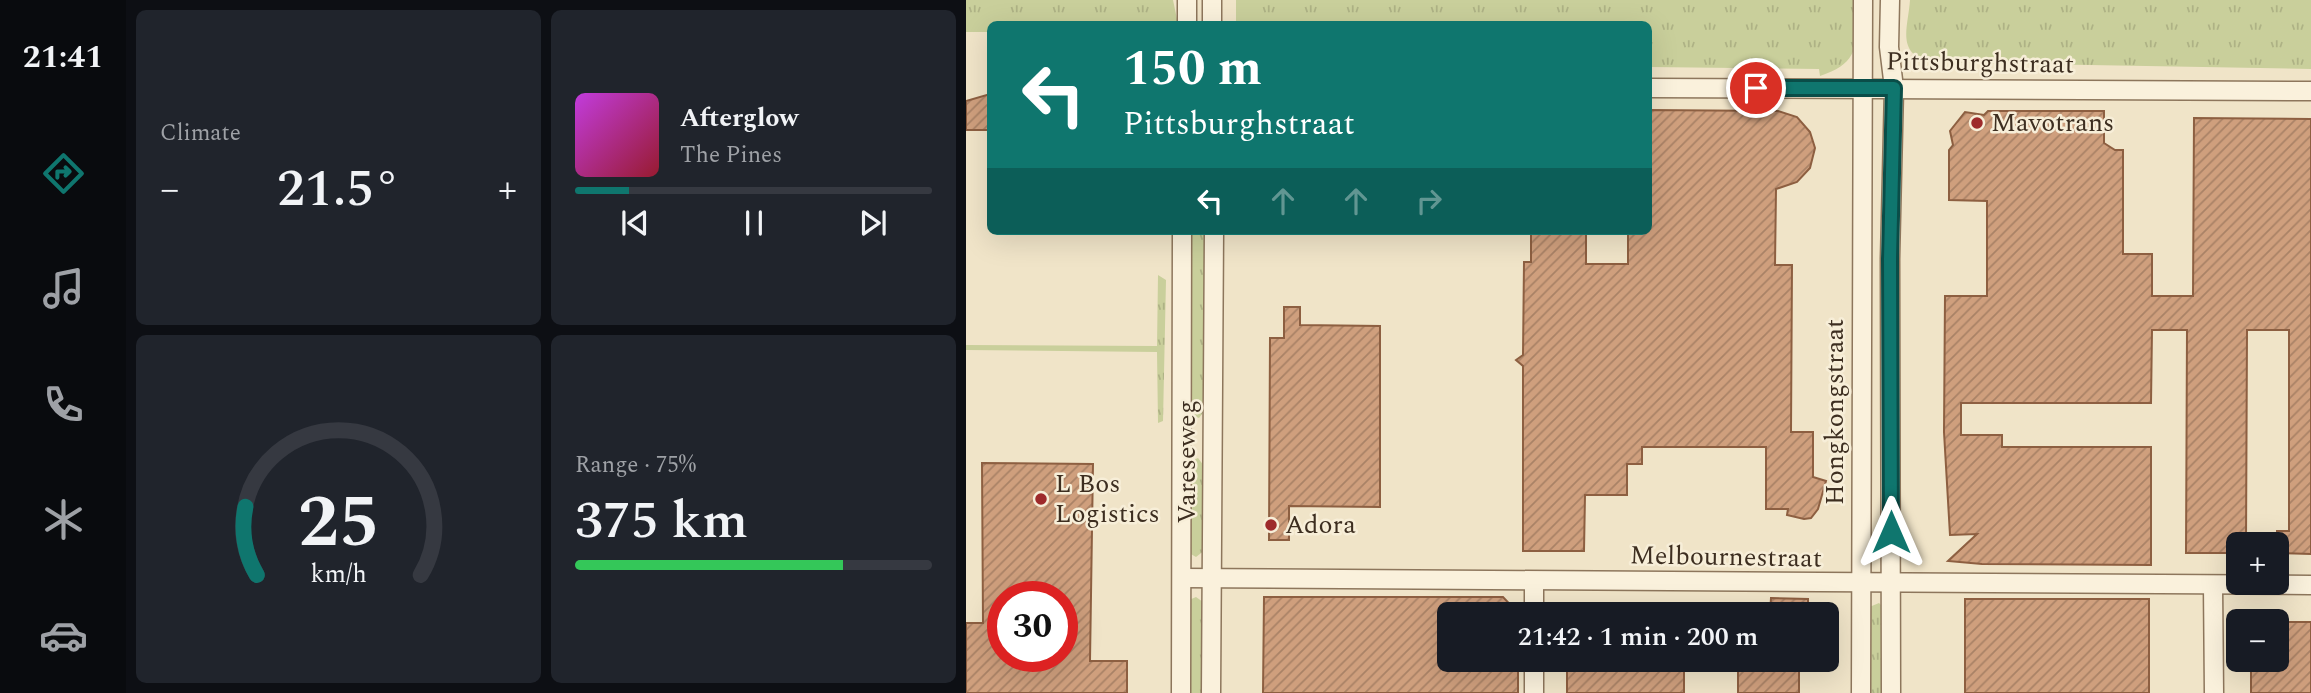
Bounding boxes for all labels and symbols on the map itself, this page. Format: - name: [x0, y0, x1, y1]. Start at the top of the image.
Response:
- street label: Pittsburghstraat: [1886, 41, 2074, 85]
- pin: [1726, 58, 1786, 118]
- place label: Mavotrans: [1991, 103, 2114, 143]
- marker: Mavotrans: [1969, 115, 1985, 131]
- street label: Hongkongstraat: [1815, 319, 1855, 505]
- street label: Vareseweg: [1167, 400, 1207, 524]
- place label: L Bos Logistics: [1055, 464, 1160, 534]
- marker: L Bos Logistics: [1033, 491, 1049, 507]
- position arrow: [1854, 495, 1928, 569]
- place label: Adora: [1285, 505, 1356, 545]
- marker: Adora: [1263, 517, 1279, 533]
- street label: Melbournestraat: [1630, 535, 1822, 579]
- speed limit sign: 30: [987, 581, 1078, 672]

